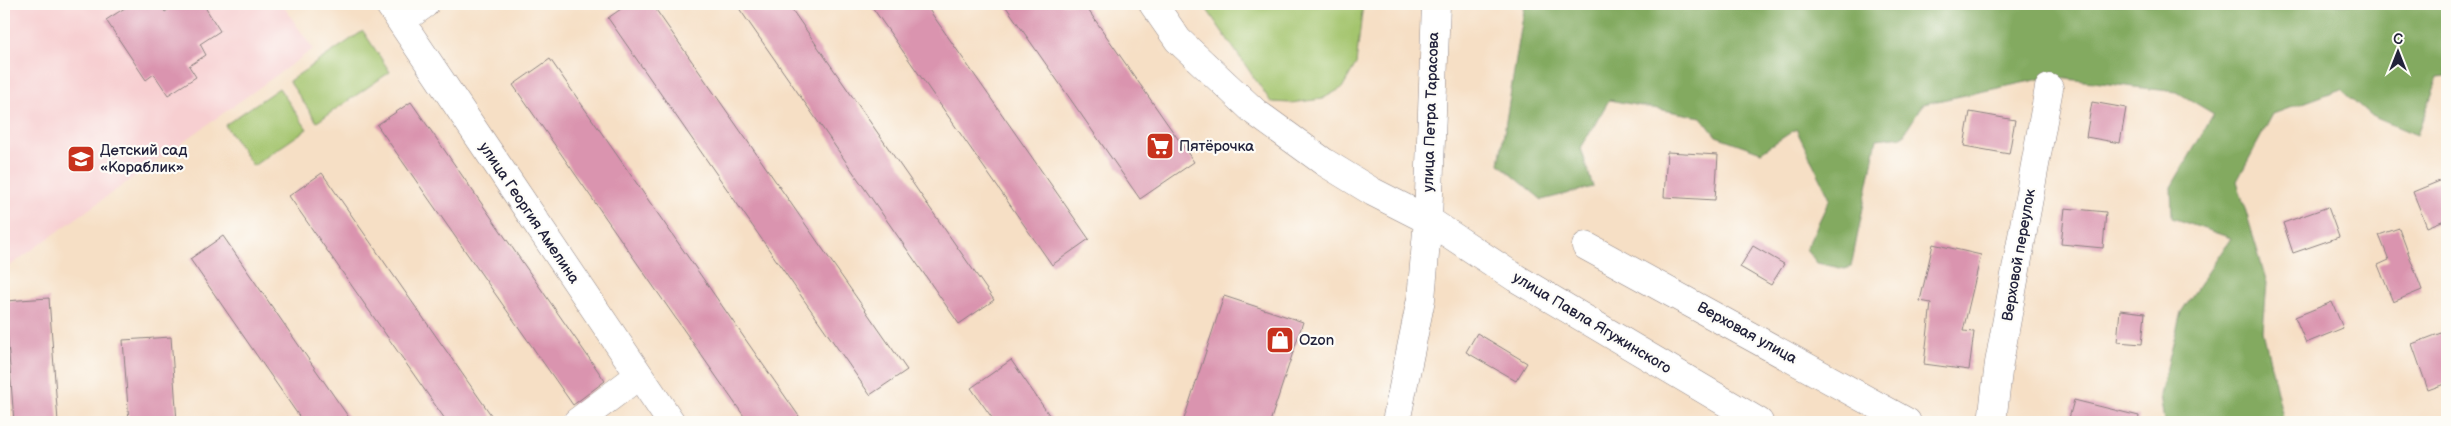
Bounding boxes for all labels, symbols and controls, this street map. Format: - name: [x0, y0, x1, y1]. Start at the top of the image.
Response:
- north arrow: [2374, 28, 2424, 78]
- street label: улица Петра Тарасова: [1419, 31, 1443, 192]
- text: С: [2393, 31, 2403, 48]
- supermarket icon: Пятёрочка: [1145, 131, 1175, 161]
- place label: Пятёрочка: [1179, 137, 1254, 156]
- street label: улица Георгия Амелина: [475, 139, 584, 288]
- place label: Детский сад «Кораблик»: [100, 141, 187, 177]
- school or university icon: Детский сад «Кораблик»: [66, 144, 96, 174]
- street label: Верховой переулок: [1998, 187, 2040, 323]
- street label: улица Павла Ягужинского: [1509, 268, 1675, 378]
- street label: Верховая улица: [1694, 298, 1800, 368]
- shop icon: Ozon: [1265, 325, 1295, 355]
- place label: Ozon: [1299, 331, 1334, 350]

